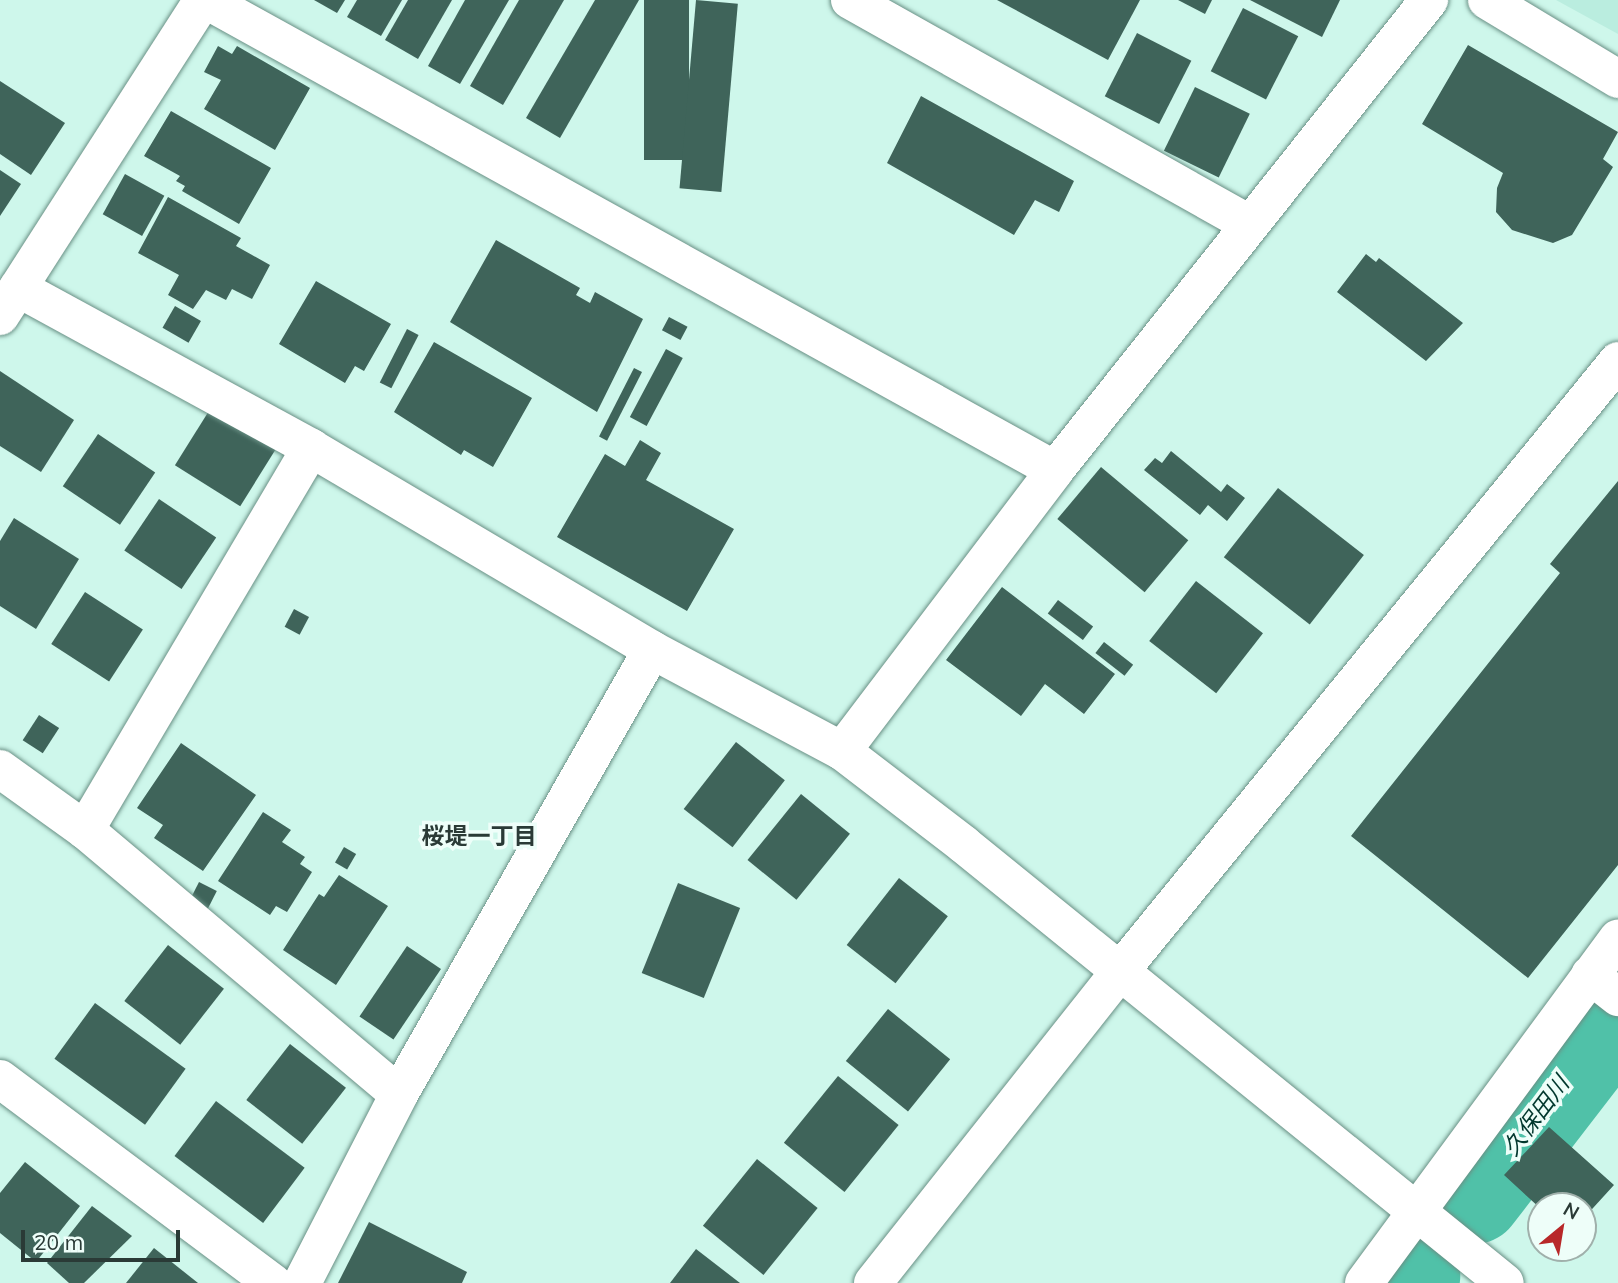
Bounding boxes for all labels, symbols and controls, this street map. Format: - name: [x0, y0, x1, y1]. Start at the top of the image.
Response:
- district label: 桜堤一丁目: [422, 822, 536, 850]
- water label: 久保田川: [1497, 1071, 1575, 1161]
- north arrow: [1527, 1192, 1597, 1262]
- text: N: [1559, 1197, 1584, 1225]
- scale bar: [24, 1216, 184, 1260]
- text: 20 m: [34, 1229, 83, 1255]

